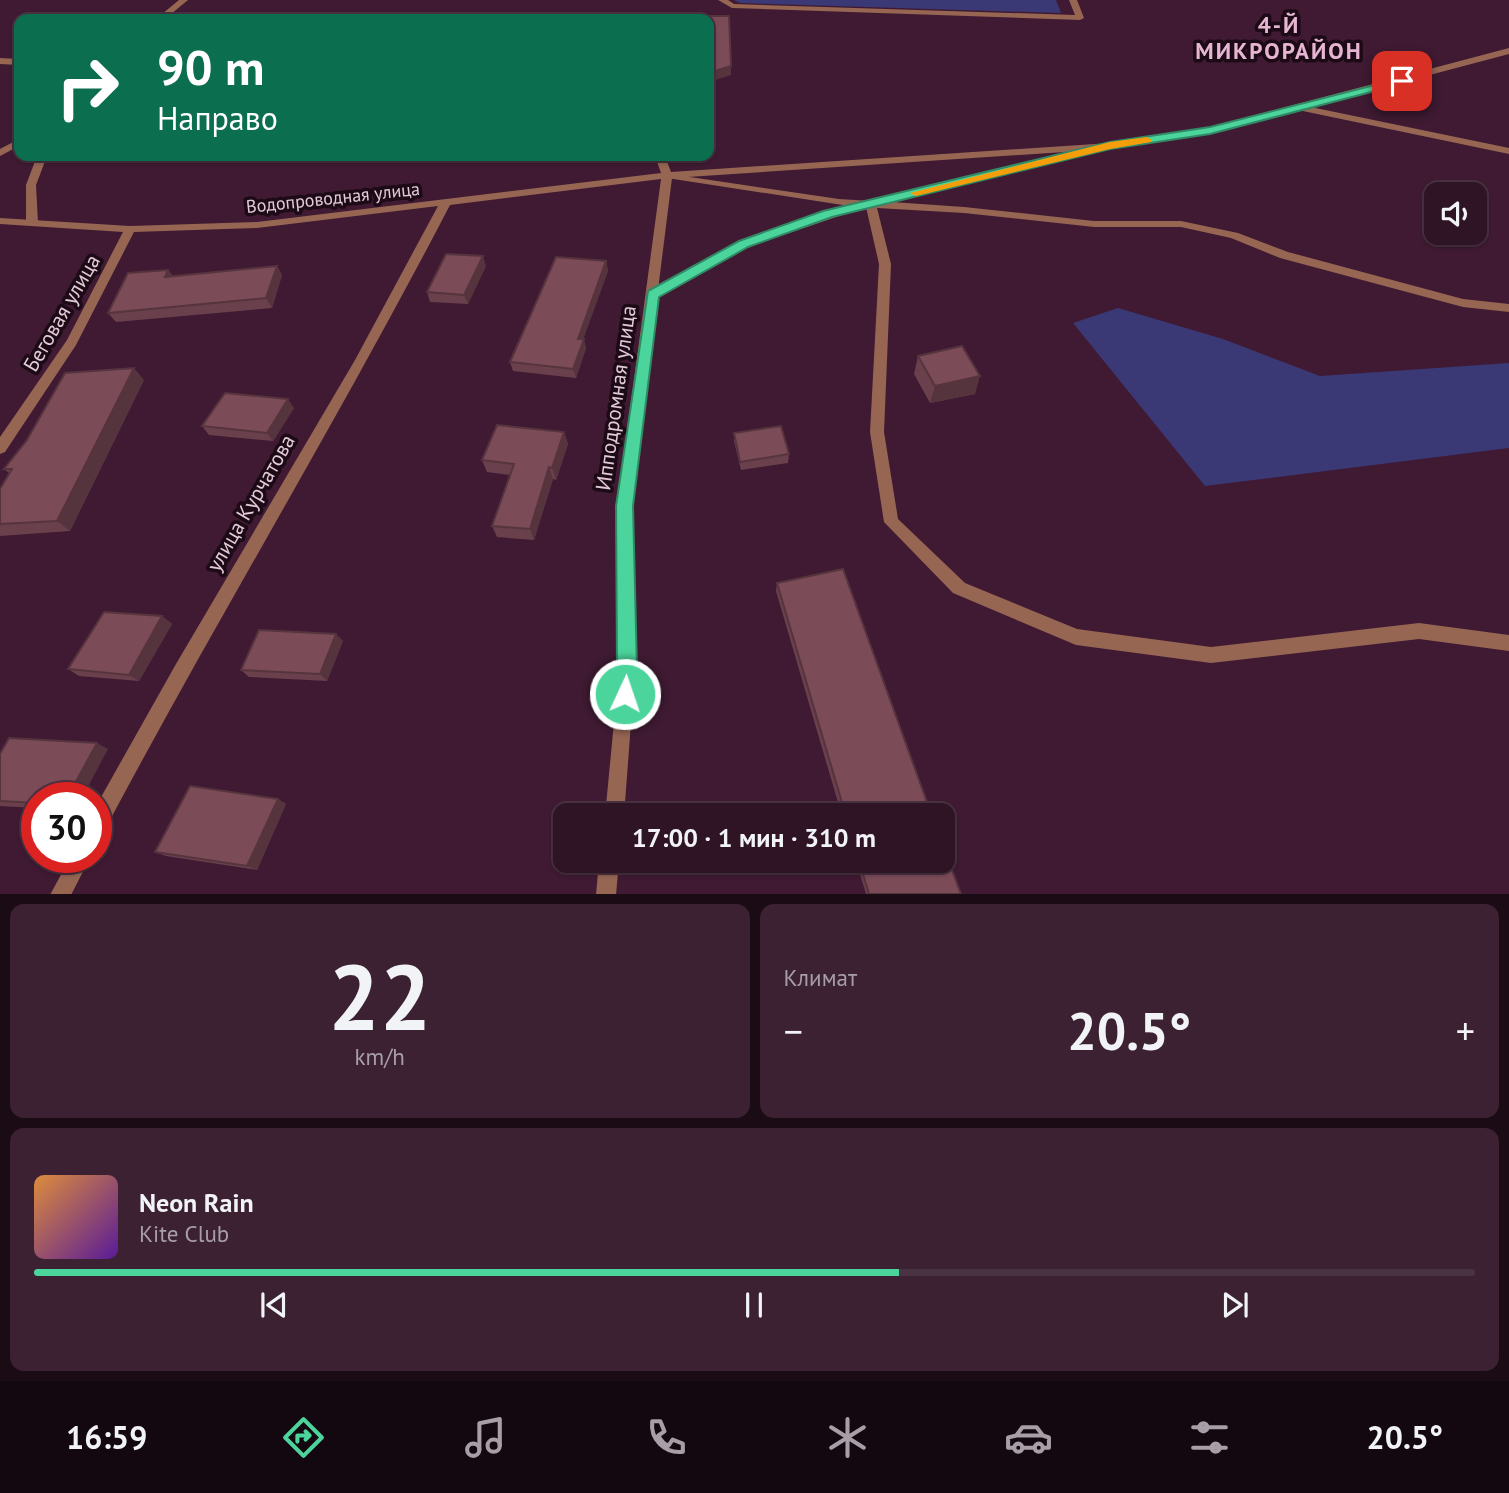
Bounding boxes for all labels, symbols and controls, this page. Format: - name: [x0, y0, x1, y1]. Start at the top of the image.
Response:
- district label: 4-Й МИКРОРАЙОН: [1195, 10, 1363, 65]
- text: 90 m: [157, 35, 264, 99]
- icon: right: [42, 42, 133, 133]
- pin: [1372, 51, 1432, 111]
- icon: arrive: [1383, 62, 1421, 100]
- text: Направо: [157, 97, 278, 139]
- street label: Водопроводная улица: [245, 177, 421, 218]
- map controls: [1424, 182, 1487, 245]
- button: sound: [1424, 182, 1487, 245]
- street label: Беговая улица: [17, 249, 106, 376]
- street label: Ипподромная улица: [589, 304, 642, 492]
- street label: улица Курчатова: [200, 429, 301, 576]
- position arrow: [588, 657, 662, 731]
- speed limit sign: 30: [21, 782, 112, 873]
- text: 17:00 · 1 мин · 310 m: [632, 821, 876, 854]
- text: 22: [328, 937, 431, 1055]
- text: Климат: [784, 963, 857, 992]
- text: 20.5°: [1067, 997, 1191, 1064]
- text: −: [784, 1006, 803, 1055]
- text: +: [1456, 1006, 1475, 1055]
- text: km/h: [355, 1042, 405, 1071]
- text: Neon Rain: [139, 1186, 254, 1219]
- text: Kite Club: [139, 1219, 229, 1248]
- icon: previous: [255, 1286, 293, 1324]
- icon: pause: [735, 1286, 773, 1324]
- icon: next: [1216, 1286, 1254, 1324]
- icon: directions: [279, 1413, 328, 1462]
- icon: music: [461, 1413, 510, 1462]
- icon: phone: [642, 1413, 691, 1462]
- icon: climate: [823, 1413, 872, 1462]
- icon: car: [1004, 1413, 1053, 1462]
- icon: filters: [1185, 1413, 1234, 1462]
- text: 16:59: [66, 1416, 147, 1458]
- text: 20.5°: [1367, 1416, 1443, 1458]

